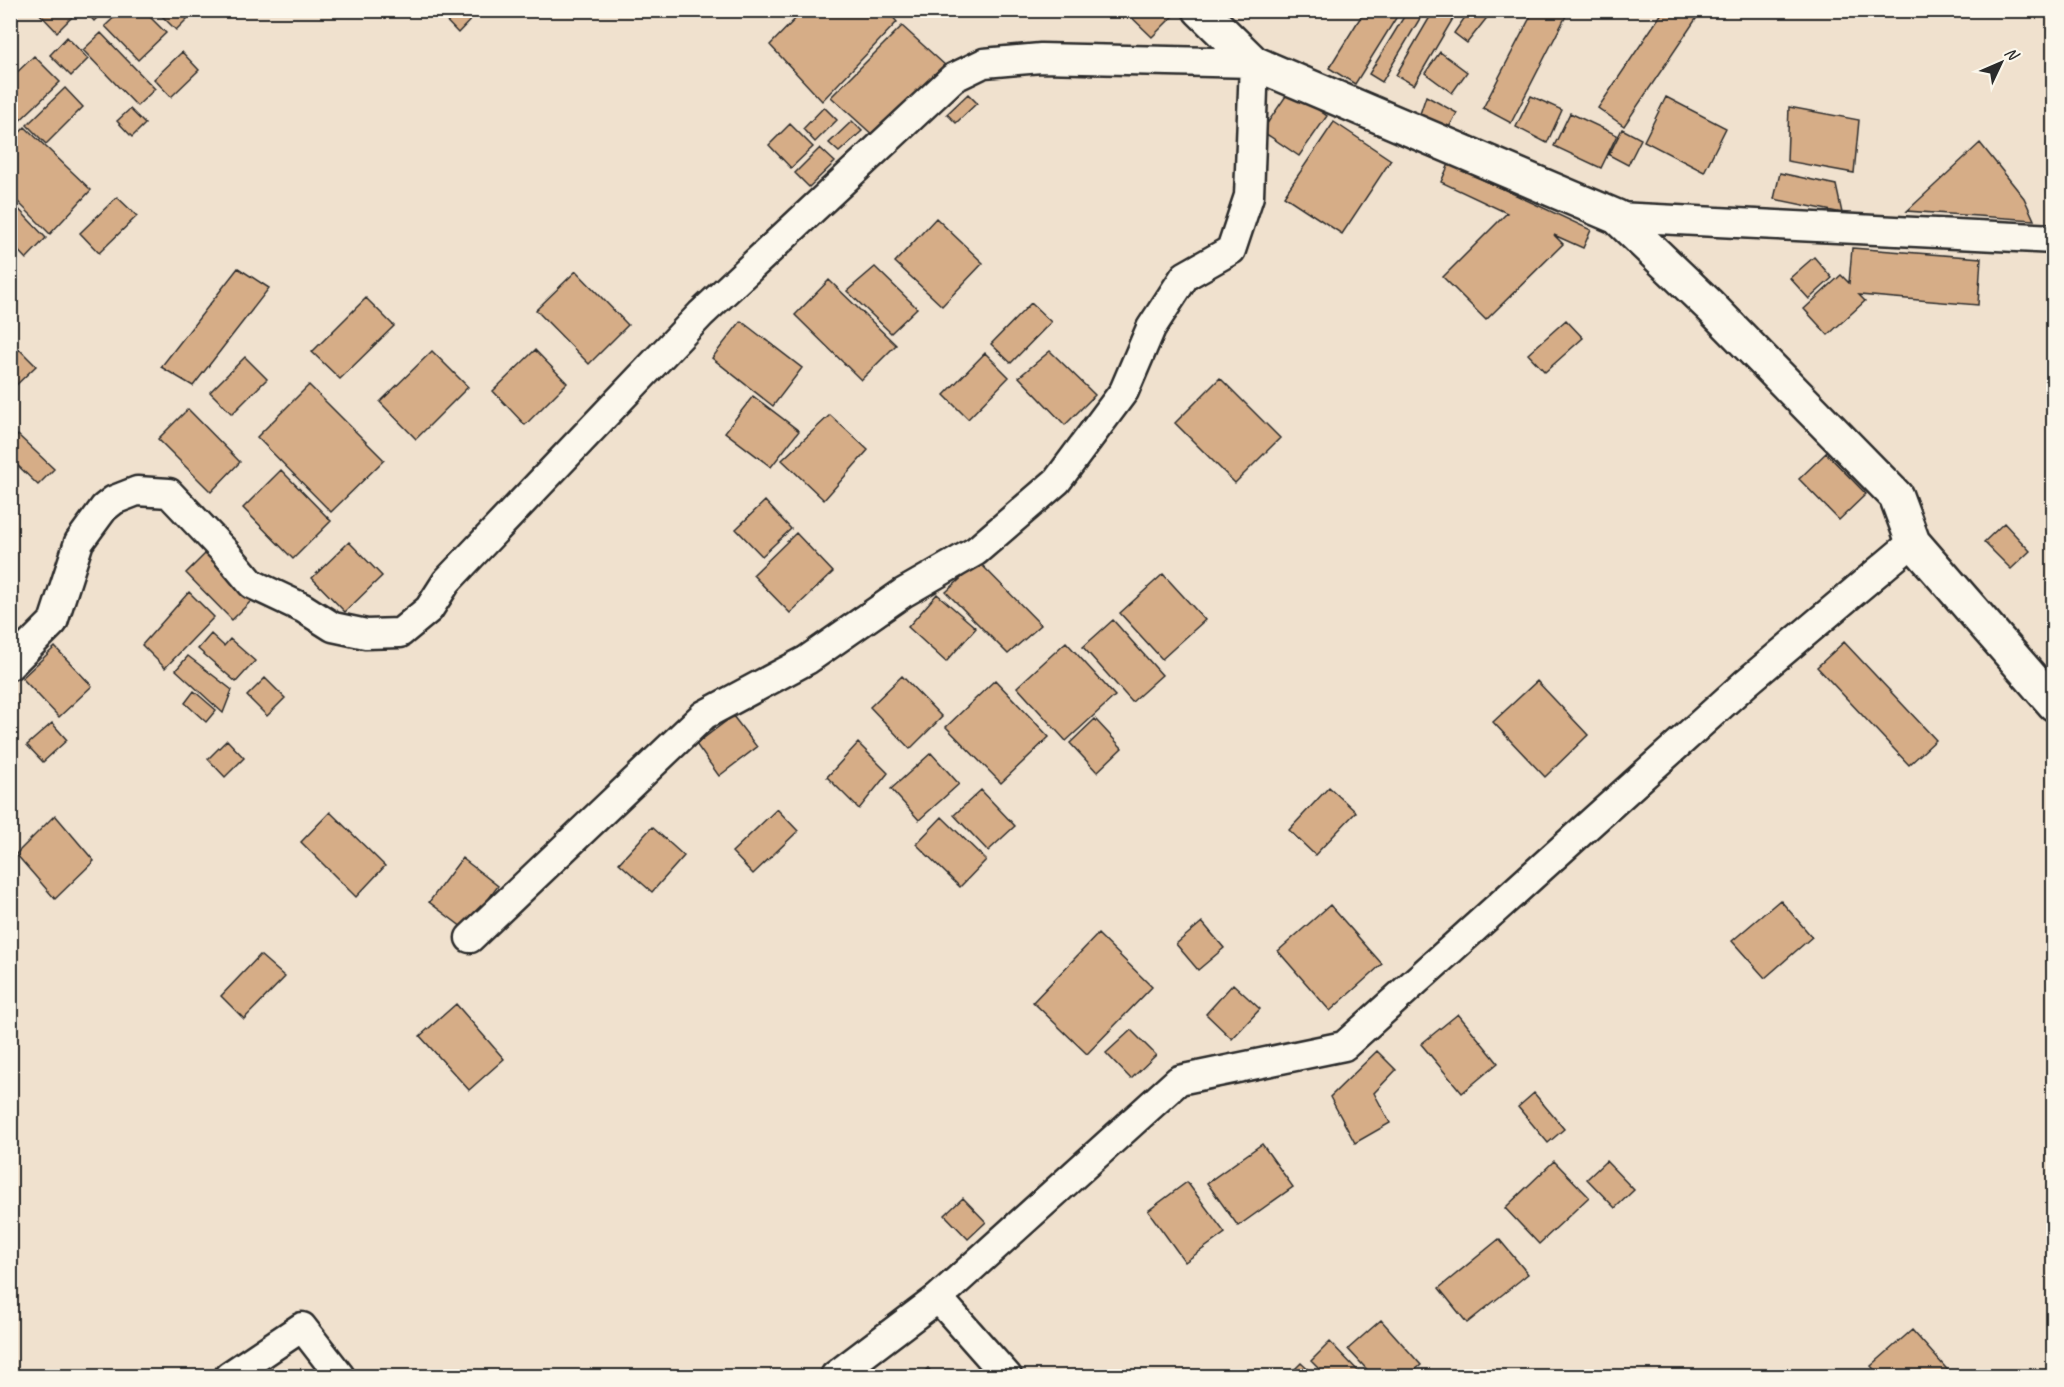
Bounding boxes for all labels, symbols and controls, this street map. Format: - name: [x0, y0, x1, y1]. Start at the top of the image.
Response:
- north arrow: [1971, 33, 2031, 93]
- text: N: [2000, 43, 2024, 66]

